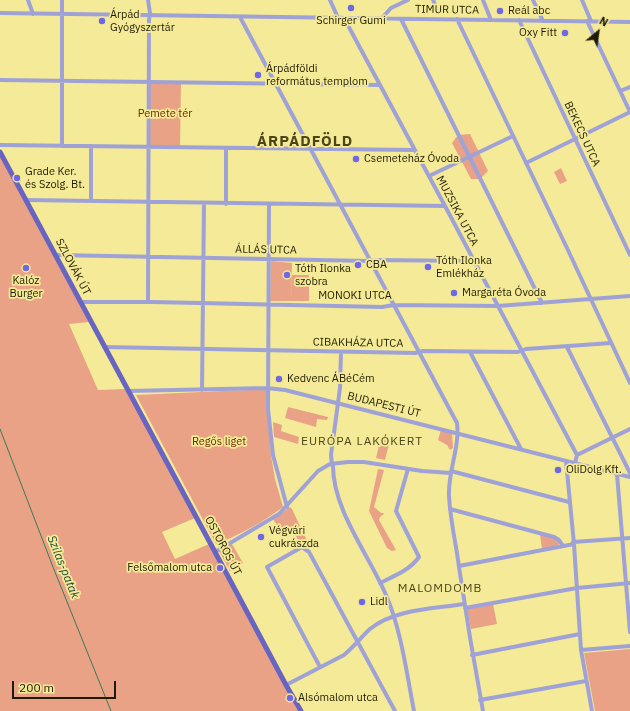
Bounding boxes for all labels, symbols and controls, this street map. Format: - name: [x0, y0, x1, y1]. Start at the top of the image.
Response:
- marker: Schirger Gumi: [346, 3, 356, 13]
- street label: TIMUR UTCA: [415, 3, 479, 17]
- place label: Reál abc: [508, 4, 550, 18]
- marker: Reál abc: [495, 6, 505, 16]
- place label: Árpád Gyógyszertár: [110, 8, 175, 34]
- north arrow: [578, 12, 618, 52]
- text: N: [597, 13, 611, 30]
- place label: Schirger Gumi: [316, 14, 386, 28]
- marker: Árpád Gyógyszertár: [97, 16, 107, 26]
- place label: Oxy Fitt: [519, 26, 557, 40]
- marker: Oxy Fitt: [560, 28, 570, 38]
- place label: Árpádföldi református templom: [266, 62, 368, 88]
- marker: Árpádföldi református templom: [253, 70, 263, 80]
- street label: BEKECS UTCA: [561, 99, 603, 169]
- park label: Pemete tér: [138, 107, 192, 121]
- district label: ÁRPÁDFÖLD: [257, 133, 353, 151]
- place label: Csemeteház Óvoda: [364, 152, 459, 166]
- marker: Csemeteház Óvoda: [351, 154, 361, 164]
- place label: Grade Ker. és Szolg. Bt.: [25, 165, 85, 191]
- marker: Grade Ker. és Szolg. Bt.: [12, 173, 22, 183]
- street label: MUZSIKA UTCA: [433, 174, 481, 248]
- street label: SZLOVÁK ÚT: [53, 236, 93, 298]
- street label: ÁLLÁS UTCA: [235, 243, 297, 257]
- place label: Tóth Ilonka Emlékház: [436, 254, 492, 280]
- place label: CBA: [366, 258, 387, 272]
- marker: CBA: [353, 260, 363, 270]
- place label: Tóth Ilonka szobra: [295, 262, 351, 288]
- marker: Tóth Ilonka Emlékház: [423, 262, 433, 272]
- marker: Kalóz Burger: [21, 263, 31, 273]
- marker: Tóth Ilonka szobra: [282, 270, 292, 280]
- place label: Kalóz Burger: [9, 274, 43, 300]
- place label: Margaréta Óvoda: [462, 286, 546, 300]
- marker: Margaréta Óvoda: [449, 288, 459, 298]
- street label: MONOKI UTCA: [318, 289, 392, 303]
- street label: CIBAKHÁZA UTCA: [313, 336, 403, 350]
- place label: Kedvenc ÁBéCém: [287, 372, 375, 386]
- marker: Kedvenc ÁBéCém: [274, 374, 284, 384]
- street label: BUDAPESTI ÚT: [346, 389, 422, 421]
- park label: Regős liget: [192, 435, 246, 449]
- district label: EURÓPA LAKÓKERT: [301, 435, 423, 449]
- place label: OliDolg Kft.: [566, 463, 622, 477]
- marker: OliDolg Kft.: [553, 465, 563, 475]
- street label: OSTOROS ÚT: [202, 514, 244, 578]
- place label: Végvári cukrászda: [269, 524, 319, 550]
- marker: Végvári cukrászda: [256, 532, 266, 542]
- water label: Szilas-patak: [44, 533, 82, 601]
- place label: Felsőmalom utca: [127, 561, 212, 575]
- marker: Felsőmalom utca: [215, 563, 225, 573]
- district label: MALOMDOMB: [398, 582, 482, 596]
- place label: Lidl: [370, 595, 388, 609]
- marker: Lidl: [357, 597, 367, 607]
- scale bar: [14, 673, 118, 699]
- text: 200 m: [19, 680, 54, 695]
- place label: Alsómalom utca: [298, 691, 378, 705]
- marker: Alsómalom utca: [285, 693, 295, 703]

